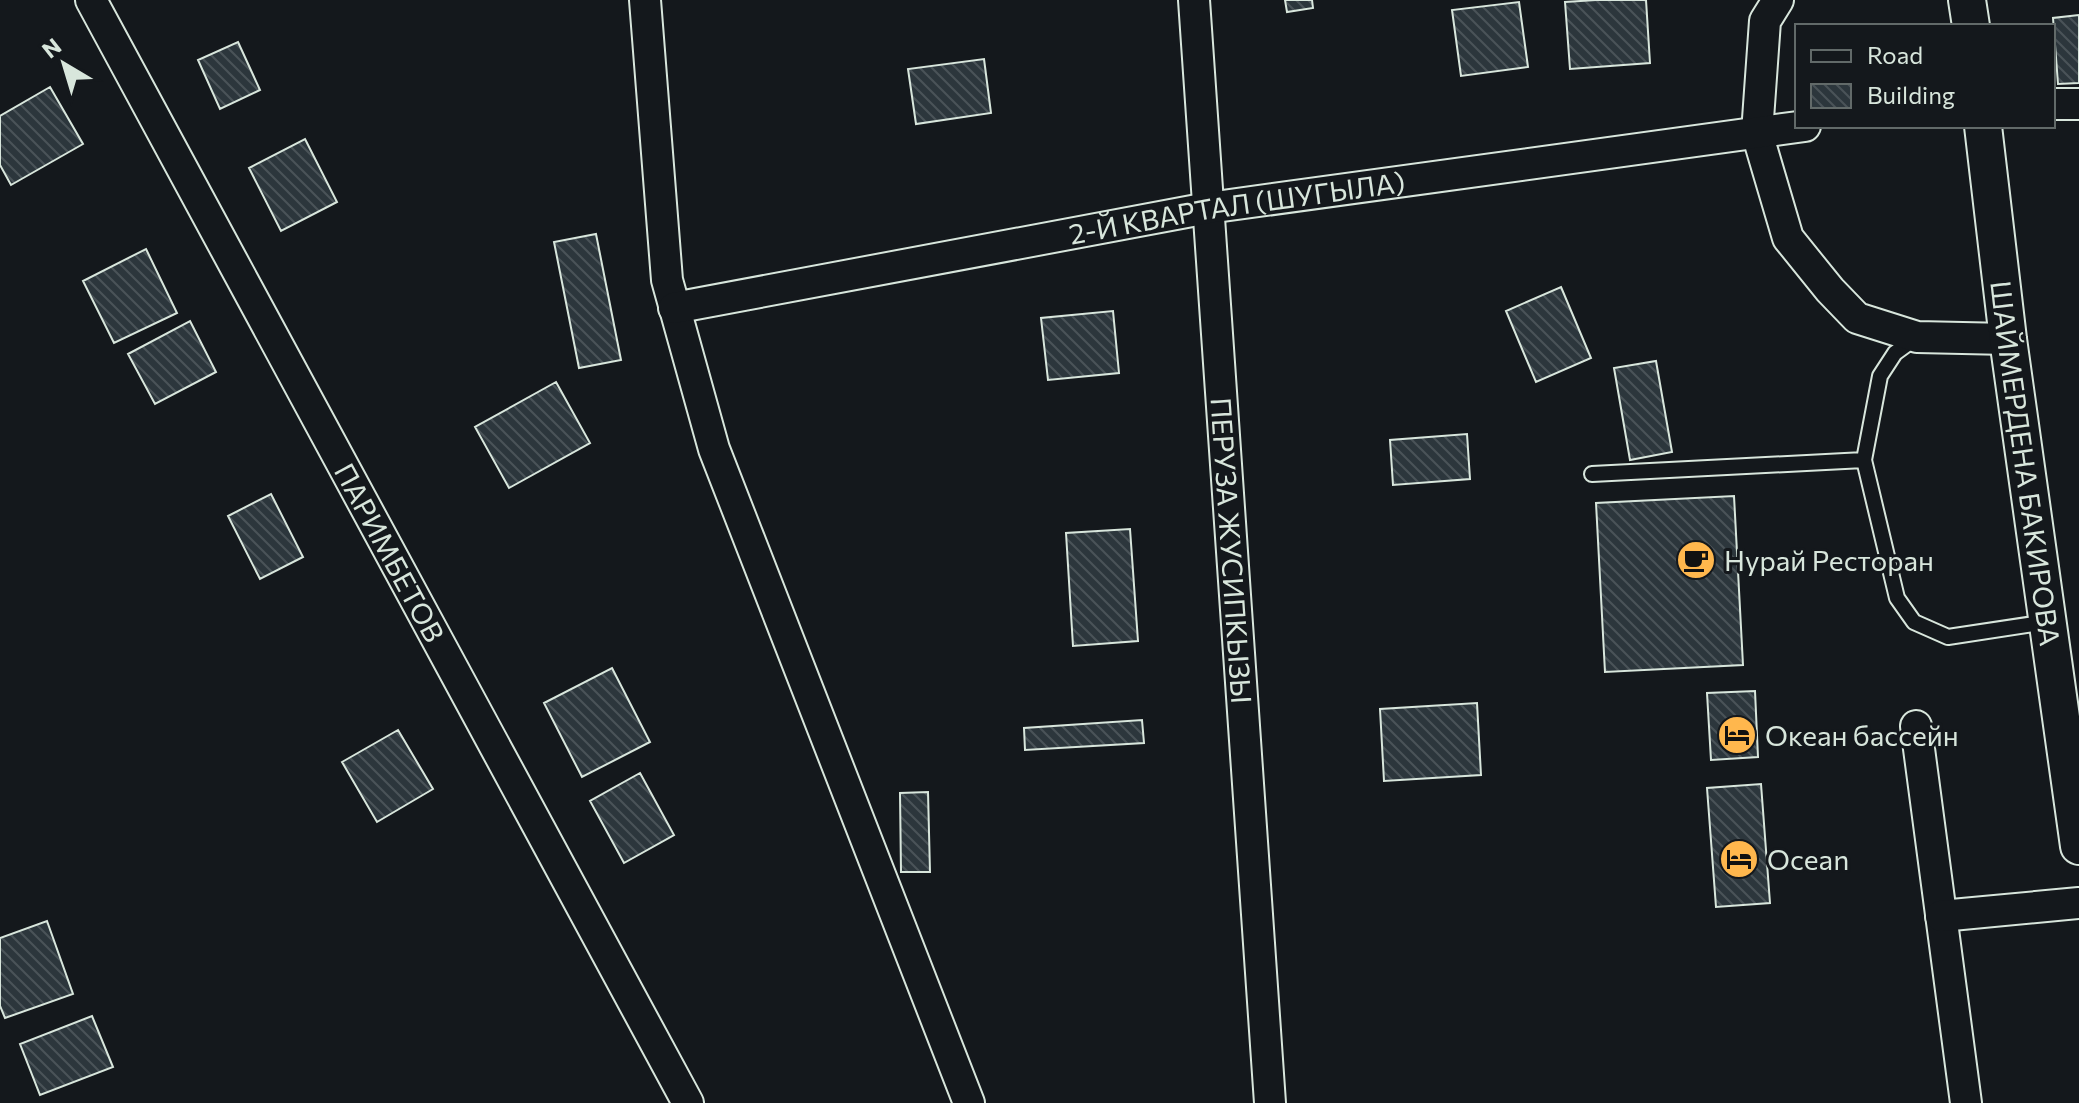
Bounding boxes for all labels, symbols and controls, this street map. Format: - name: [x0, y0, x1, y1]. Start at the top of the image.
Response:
- north arrow: [24, 24, 104, 104]
- legend: [1795, 24, 2055, 128]
- text: N: [37, 32, 66, 64]
- text: Road: [1867, 40, 1923, 69]
- text: Building: [1867, 80, 1955, 109]
- street label: 2-Й КВАРТАЛ (ШУГЫЛА): [1066, 164, 1407, 251]
- street label: ШАЙМЕРДЕНА БАКИРОВА: [1984, 279, 2068, 648]
- street label: ПЕРУЗА ЖУСИПКЫЗЫ: [1204, 396, 1259, 705]
- street label: ПАРИМБЕТОВ: [328, 457, 452, 647]
- cafe icon: Нурай Ресторан: [1675, 539, 1717, 581]
- place label: Нурай Ресторан: [1724, 543, 1934, 577]
- hotel icon: Океан бассейн: [1716, 714, 1758, 756]
- place label: Океан бассейн: [1765, 718, 1959, 752]
- hotel icon: Ocean: [1718, 838, 1760, 880]
- place label: Ocean: [1767, 842, 1849, 876]

